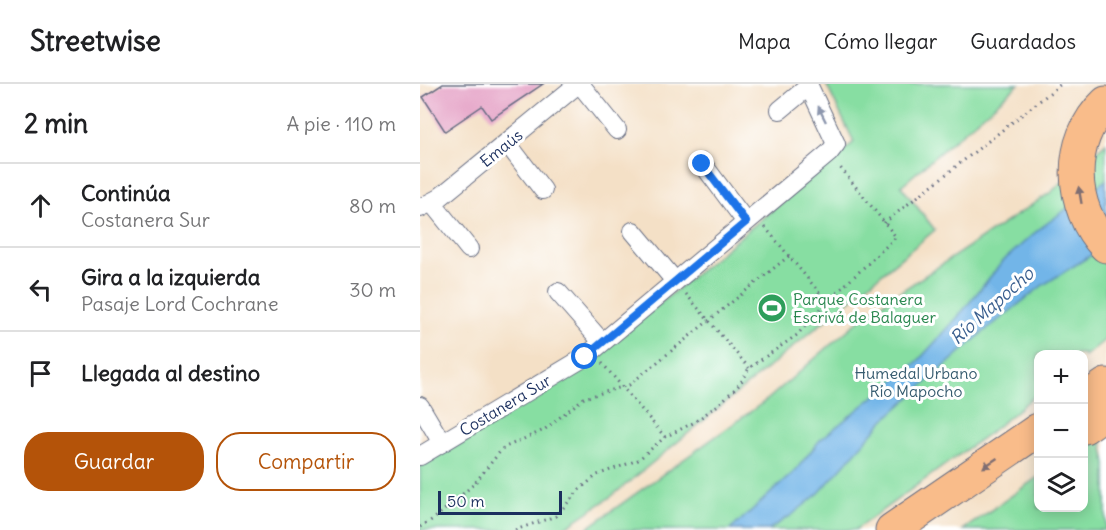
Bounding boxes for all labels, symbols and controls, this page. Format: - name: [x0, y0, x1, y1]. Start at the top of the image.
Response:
- text: Streetwise: [30, 23, 161, 59]
- text: Mapa: [738, 28, 791, 55]
- text: Cómo llegar: [824, 28, 937, 55]
- text: Guardados: [970, 28, 1076, 55]
- one-way arrow: [818, 105, 827, 122]
- text: 2 min: [24, 107, 88, 140]
- text: A pie · 110 m: [286, 111, 396, 136]
- street label: Emaús: [476, 125, 526, 171]
- route end: [688, 150, 714, 176]
- text: Continúa: [81, 179, 170, 207]
- one-way arrow: [1075, 186, 1084, 205]
- icon: ahead: [24, 189, 57, 222]
- text: 80 m: [349, 193, 396, 218]
- text: Costanera Sur: [81, 207, 210, 232]
- water label: Río Mapocho: [945, 261, 1039, 349]
- text: Gira a la izquierda: [81, 263, 260, 291]
- icon: left: [24, 273, 57, 306]
- text: 30 m: [349, 277, 396, 302]
- place label: Parque Costanera Escrivá de Balaguer: [793, 289, 936, 327]
- text: Pasaje Lord Cochrane: [81, 291, 278, 316]
- sports icon: Parque Costanera Escrivá de Balaguer: [756, 292, 788, 324]
- route start: [571, 343, 597, 369]
- map controls: [1034, 350, 1088, 512]
- button: +: [1034, 350, 1088, 404]
- icon: arrive: [24, 357, 57, 390]
- text: Llegada al destino: [81, 359, 260, 387]
- park label: Humedal Urbano Río Mapocho: [855, 363, 977, 401]
- street label: Costanera Sur: [456, 370, 555, 440]
- button: −: [1034, 404, 1088, 458]
- button: Guardar: [24, 432, 204, 491]
- button: Compartir: [216, 432, 396, 491]
- one-way arrow: [982, 457, 998, 468]
- button: layers: [1034, 458, 1088, 512]
- scale bar: [438, 488, 562, 516]
- text: 50 m: [447, 491, 485, 511]

